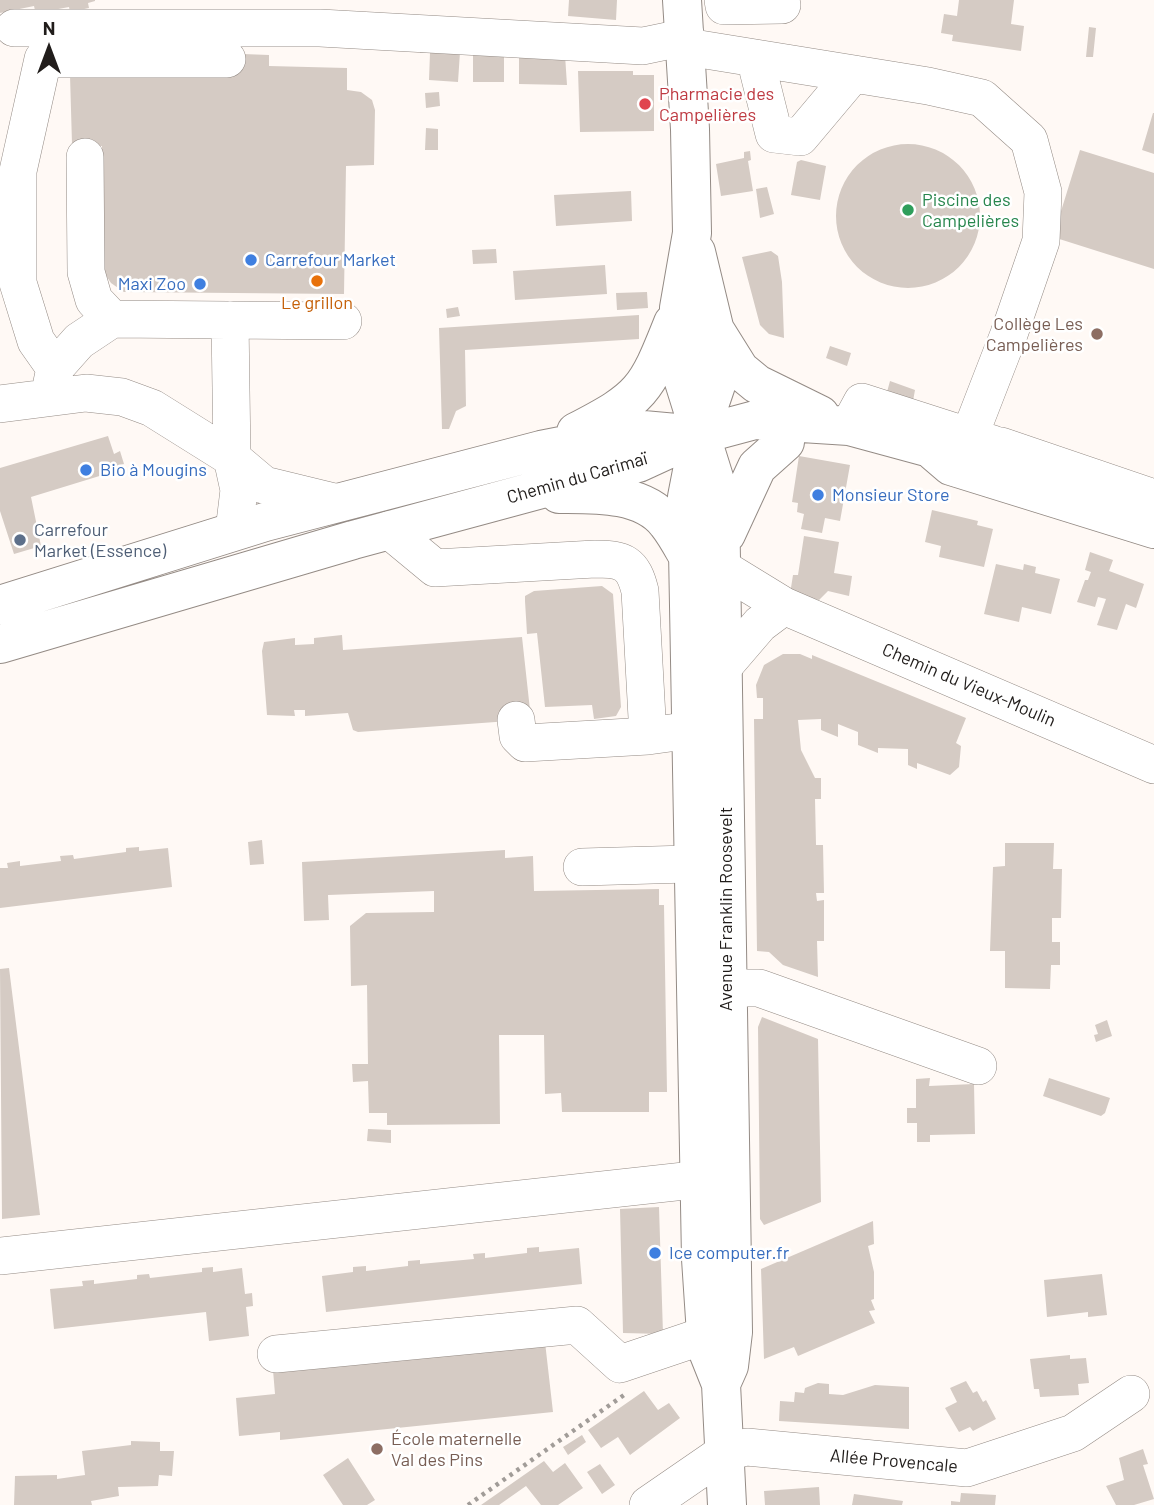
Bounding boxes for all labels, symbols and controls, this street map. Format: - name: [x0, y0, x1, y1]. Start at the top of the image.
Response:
- north arrow: [14, 14, 84, 84]
- text: N: [43, 16, 55, 39]
- place label: Pharmacie des Campelières: [659, 83, 774, 126]
- marker: Pharmacie des Campelières: [637, 96, 653, 112]
- place label: Piscine des Campelières: [922, 189, 1019, 232]
- marker: Piscine des Campelières: [900, 202, 916, 218]
- place label: Carrefour Market: [265, 249, 396, 271]
- marker: Carrefour Market: [243, 252, 259, 268]
- place label: Maxi Zoo: [118, 273, 186, 295]
- marker: Le grillon: [309, 273, 325, 289]
- marker: Maxi Zoo: [192, 276, 208, 292]
- place label: Le grillon: [281, 292, 353, 314]
- place label: Collège Les Campelières: [986, 313, 1083, 356]
- marker: Collège Les Campelières: [1089, 326, 1105, 342]
- street label: Chemin du Carimaï: [504, 448, 650, 508]
- place label: Bio à Mougins: [100, 459, 207, 481]
- marker: Bio à Mougins: [78, 462, 94, 478]
- place label: Monsieur Store: [832, 484, 950, 506]
- marker: Monsieur Store: [810, 487, 826, 503]
- place label: Carrefour Market (Essence): [34, 519, 166, 562]
- marker: Carrefour Market (Essence): [12, 532, 28, 548]
- street label: Chemin du Vieux-Moulin: [879, 639, 1059, 731]
- street label: Avenue Franklin Roosevelt: [715, 807, 737, 1011]
- place label: Ice computer.fr: [669, 1242, 789, 1264]
- marker: Ice computer.fr: [647, 1245, 663, 1261]
- place label: École maternelle Val des Pins: [391, 1428, 522, 1470]
- marker: École maternelle Val des Pins: [369, 1441, 385, 1457]
- street label: Allée Provencale: [829, 1445, 959, 1477]

